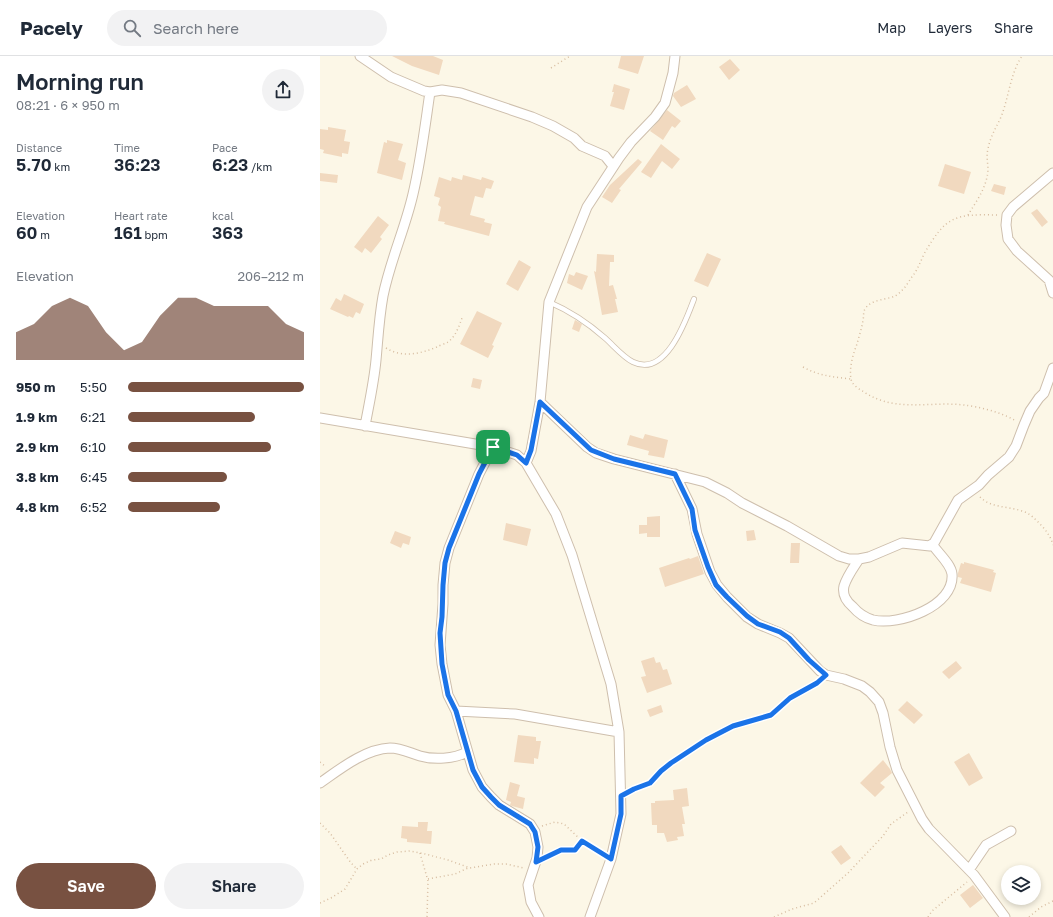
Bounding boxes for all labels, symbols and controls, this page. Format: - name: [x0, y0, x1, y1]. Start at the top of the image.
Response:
- search box: [107, 10, 387, 46]
- text: Pacely: [20, 16, 83, 39]
- icon: search: [121, 17, 143, 39]
- text: Search here: [153, 19, 239, 37]
- text: Map: [877, 19, 906, 36]
- text: Layers: [928, 19, 972, 36]
- text: Share: [994, 19, 1033, 36]
- text: Morning run: [16, 68, 144, 95]
- button: share: [262, 69, 304, 111]
- text: 08:21 · 6 × 950 m: [16, 97, 120, 113]
- text: Distance: [16, 141, 62, 154]
- text: Time: [114, 141, 140, 154]
- text: Pace: [212, 141, 238, 154]
- text: 5.70: [16, 154, 52, 175]
- text: 36:23: [114, 154, 161, 175]
- text: 6:23: [212, 154, 248, 175]
- text: km: [52, 160, 70, 173]
- text: /km: [248, 160, 272, 173]
- text: Elevation: [16, 209, 65, 222]
- text: Heart rate: [114, 209, 168, 222]
- text: kcal: [212, 209, 234, 222]
- text: 60: [16, 222, 37, 243]
- text: 161: [114, 222, 142, 243]
- text: 363: [212, 222, 243, 243]
- text: m: [37, 228, 50, 241]
- text: bpm: [142, 228, 168, 241]
- text: Elevation: [16, 268, 74, 284]
- text: 206–212 m: [238, 268, 304, 284]
- text: 950 m: [16, 379, 55, 395]
- text: 5:50: [80, 379, 107, 395]
- text: 1.9 km: [16, 409, 57, 425]
- text: 6:21: [80, 409, 106, 425]
- pin: [476, 430, 510, 464]
- icon: arrive: [482, 436, 504, 458]
- text: 2.9 km: [16, 439, 59, 455]
- text: 6:10: [80, 439, 106, 455]
- text: 3.8 km: [16, 469, 59, 485]
- text: 6:45: [80, 469, 107, 485]
- text: 4.8 km: [16, 499, 59, 515]
- text: 6:52: [80, 499, 107, 515]
- button: Save: [16, 863, 156, 909]
- button: Share: [164, 863, 304, 909]
- map controls: [1001, 865, 1041, 905]
- button: layers: [1001, 865, 1041, 905]

